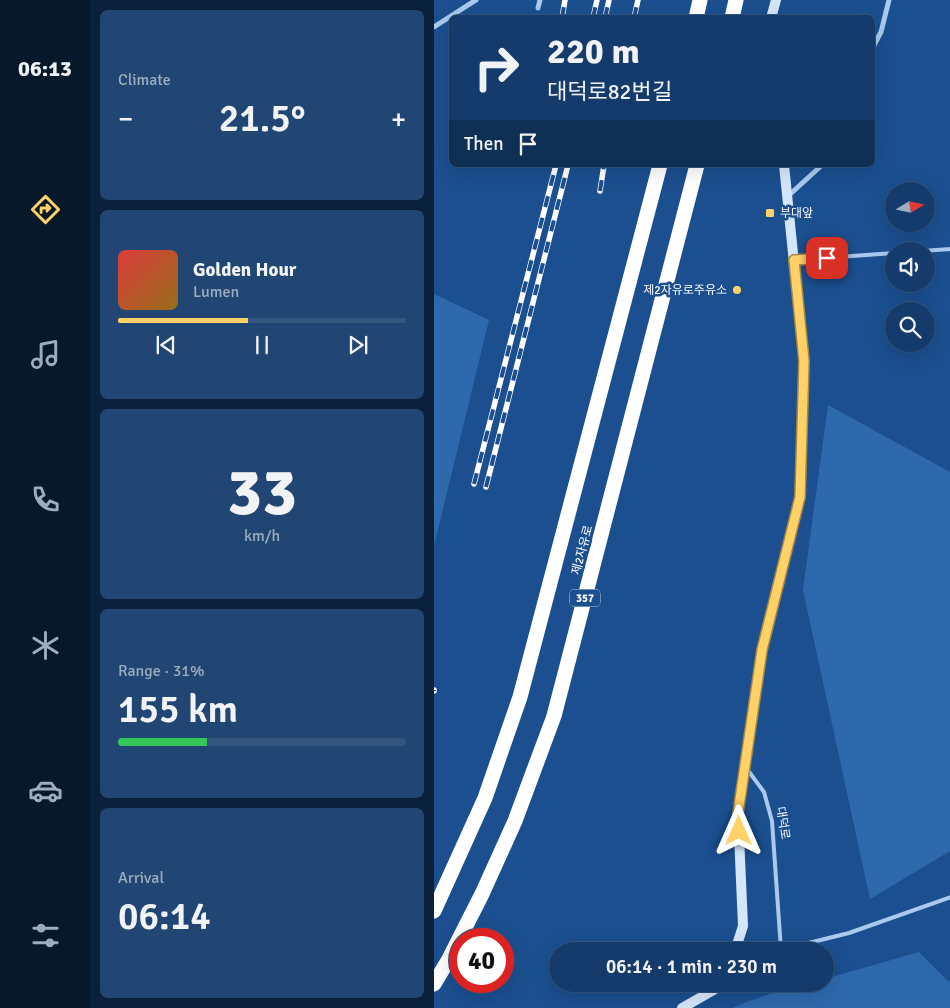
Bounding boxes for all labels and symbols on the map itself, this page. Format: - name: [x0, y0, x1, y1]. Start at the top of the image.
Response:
- north arrow: [885, 182, 935, 232]
- place label: 부대앞: [780, 206, 813, 221]
- marker: 부대앞: [764, 207, 776, 219]
- pin: [806, 237, 848, 279]
- place label: 제2자유로주유소: [643, 283, 727, 298]
- marker: 제2자유로주유소: [731, 284, 743, 296]
- street label: 제2자유로: [569, 524, 596, 577]
- road number: 357: [570, 590, 600, 606]
- position arrow: [712, 804, 764, 856]
- street label: 대덕로: [773, 806, 793, 841]
- speed limit sign: 40: [449, 928, 514, 993]

